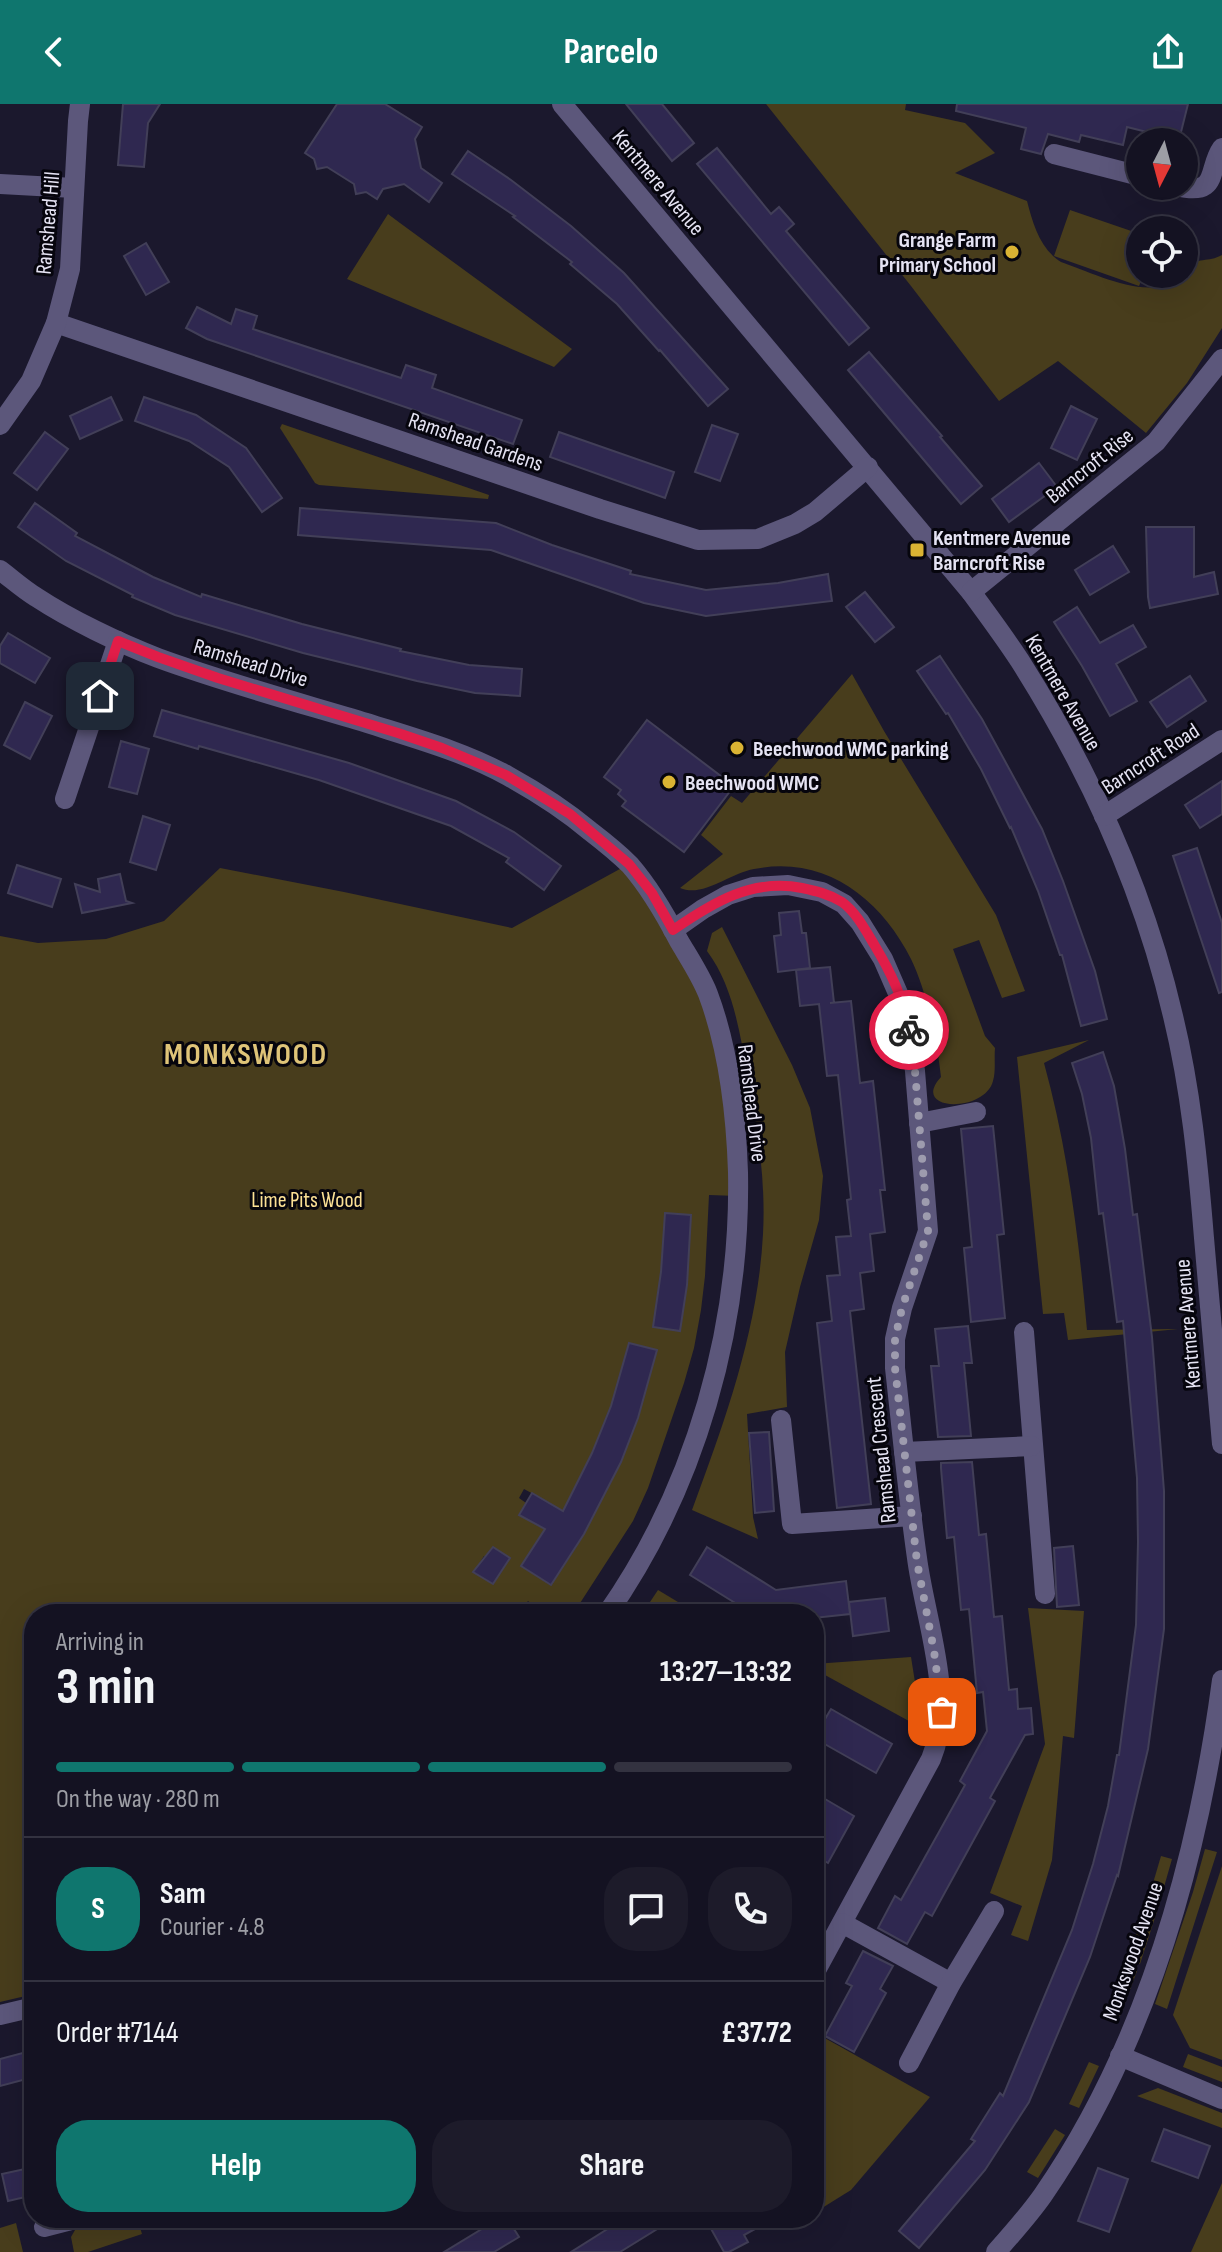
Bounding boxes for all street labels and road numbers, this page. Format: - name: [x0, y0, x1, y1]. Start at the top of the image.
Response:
- street label: Kentmere Avenue: [606, 125, 710, 241]
- street label: Ramshead Hill: [31, 171, 66, 276]
- street label: Ramshead Gardens: [405, 407, 546, 478]
- street label: Barncroft Rise: [1041, 423, 1139, 510]
- street label: Kentmere Avenue: [1019, 630, 1107, 756]
- street label: Ramshead Drive: [190, 633, 311, 694]
- street label: Barncroft Road: [1097, 718, 1205, 801]
- street label: Ramshead Drive: [731, 1043, 772, 1163]
- street label: Kentmere Avenue: [1169, 1258, 1208, 1390]
- street label: Ramshead Crescent: [860, 1375, 903, 1524]
- street label: Monkswood Avenue: [1097, 1879, 1170, 2024]

